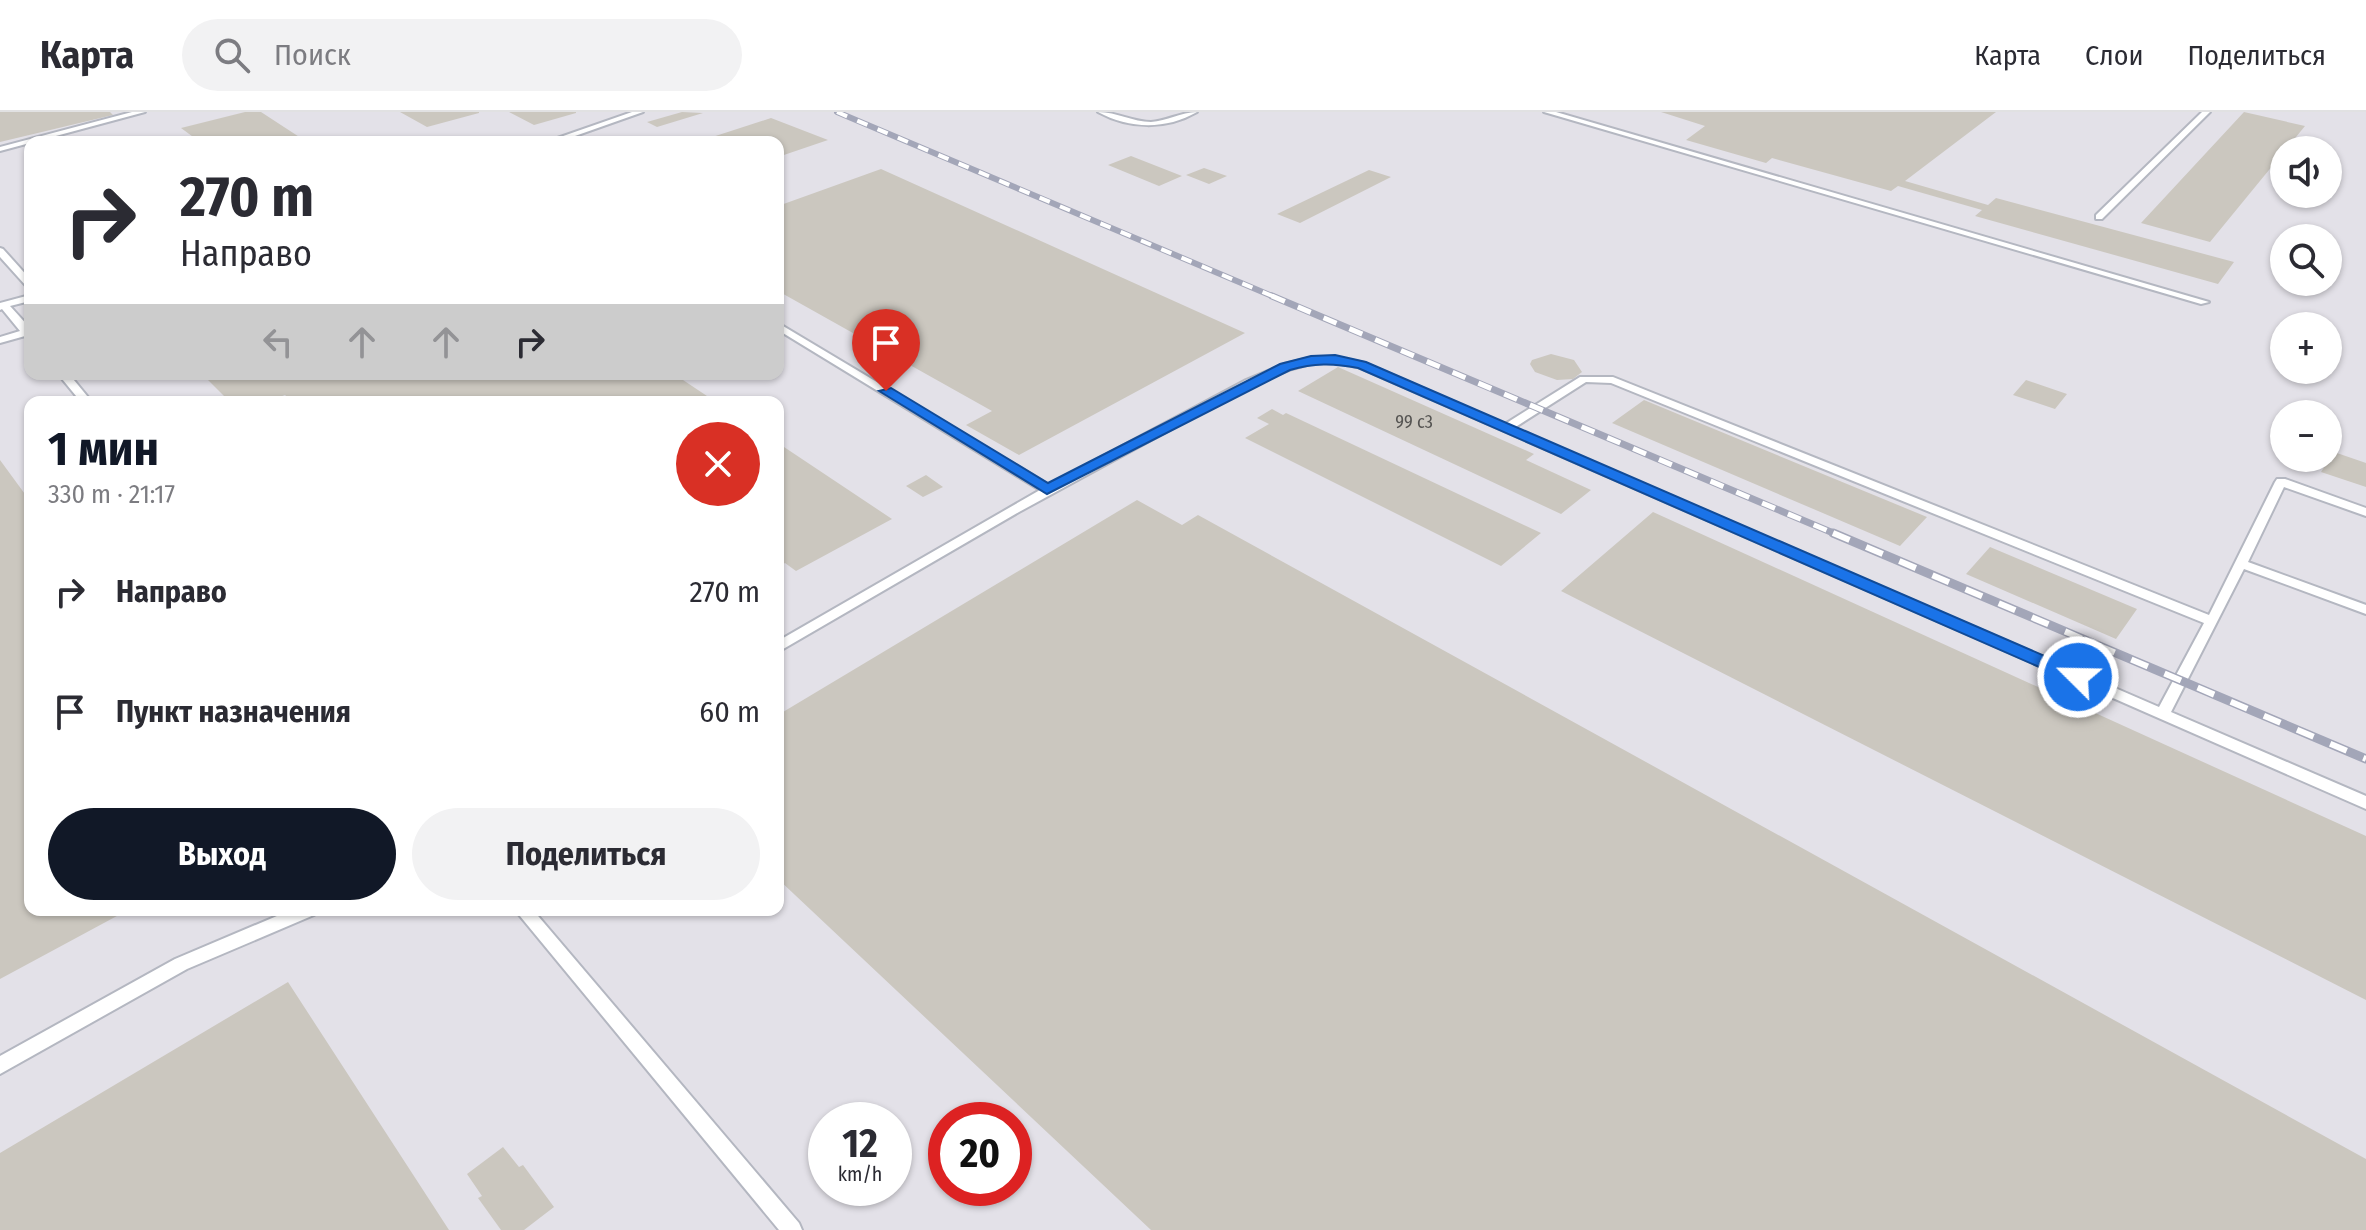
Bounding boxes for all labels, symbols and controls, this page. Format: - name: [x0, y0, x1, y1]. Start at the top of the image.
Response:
- search box: [182, 19, 742, 91]
- text: Карта: [40, 32, 134, 78]
- icon: search: [210, 33, 254, 77]
- text: Поиск: [274, 37, 351, 73]
- text: Карта: [1974, 39, 2041, 72]
- text: Слои: [2085, 39, 2143, 72]
- text: Поделиться: [2187, 39, 2326, 72]
- map controls: [2270, 136, 2342, 472]
- button: sound: [2270, 136, 2342, 208]
- text: 270 m: [180, 164, 314, 231]
- icon: right: [48, 168, 152, 272]
- button: search: [2270, 224, 2342, 296]
- text: Направо: [180, 232, 312, 276]
- pin: [852, 309, 920, 391]
- button: +: [2270, 312, 2342, 384]
- icon: left: [256, 320, 300, 364]
- icon: ahead: [340, 320, 384, 364]
- icon: ahead: [424, 320, 468, 364]
- icon: right: [508, 320, 552, 364]
- icon: arrive: [864, 321, 908, 365]
- button: −: [2270, 400, 2342, 472]
- house number: 99 с3: [1395, 411, 1433, 433]
- text: 1 мин: [48, 420, 159, 478]
- button: close: [676, 422, 760, 506]
- text: 330 m · 21:17: [48, 479, 175, 510]
- icon: right: [48, 570, 92, 614]
- text: Направо: [116, 574, 227, 610]
- text: 270 m: [689, 574, 760, 610]
- position arrow: [2036, 635, 2120, 719]
- icon: arrive: [48, 690, 92, 734]
- text: Пункт назначения: [116, 694, 351, 730]
- text: 60 m: [699, 694, 760, 730]
- button: Выход: [48, 808, 396, 900]
- button: Поделиться: [412, 808, 760, 900]
- speed limit sign: 20: [928, 1102, 1032, 1206]
- text: 12: [842, 1120, 878, 1168]
- text: km/h: [838, 1162, 882, 1186]

